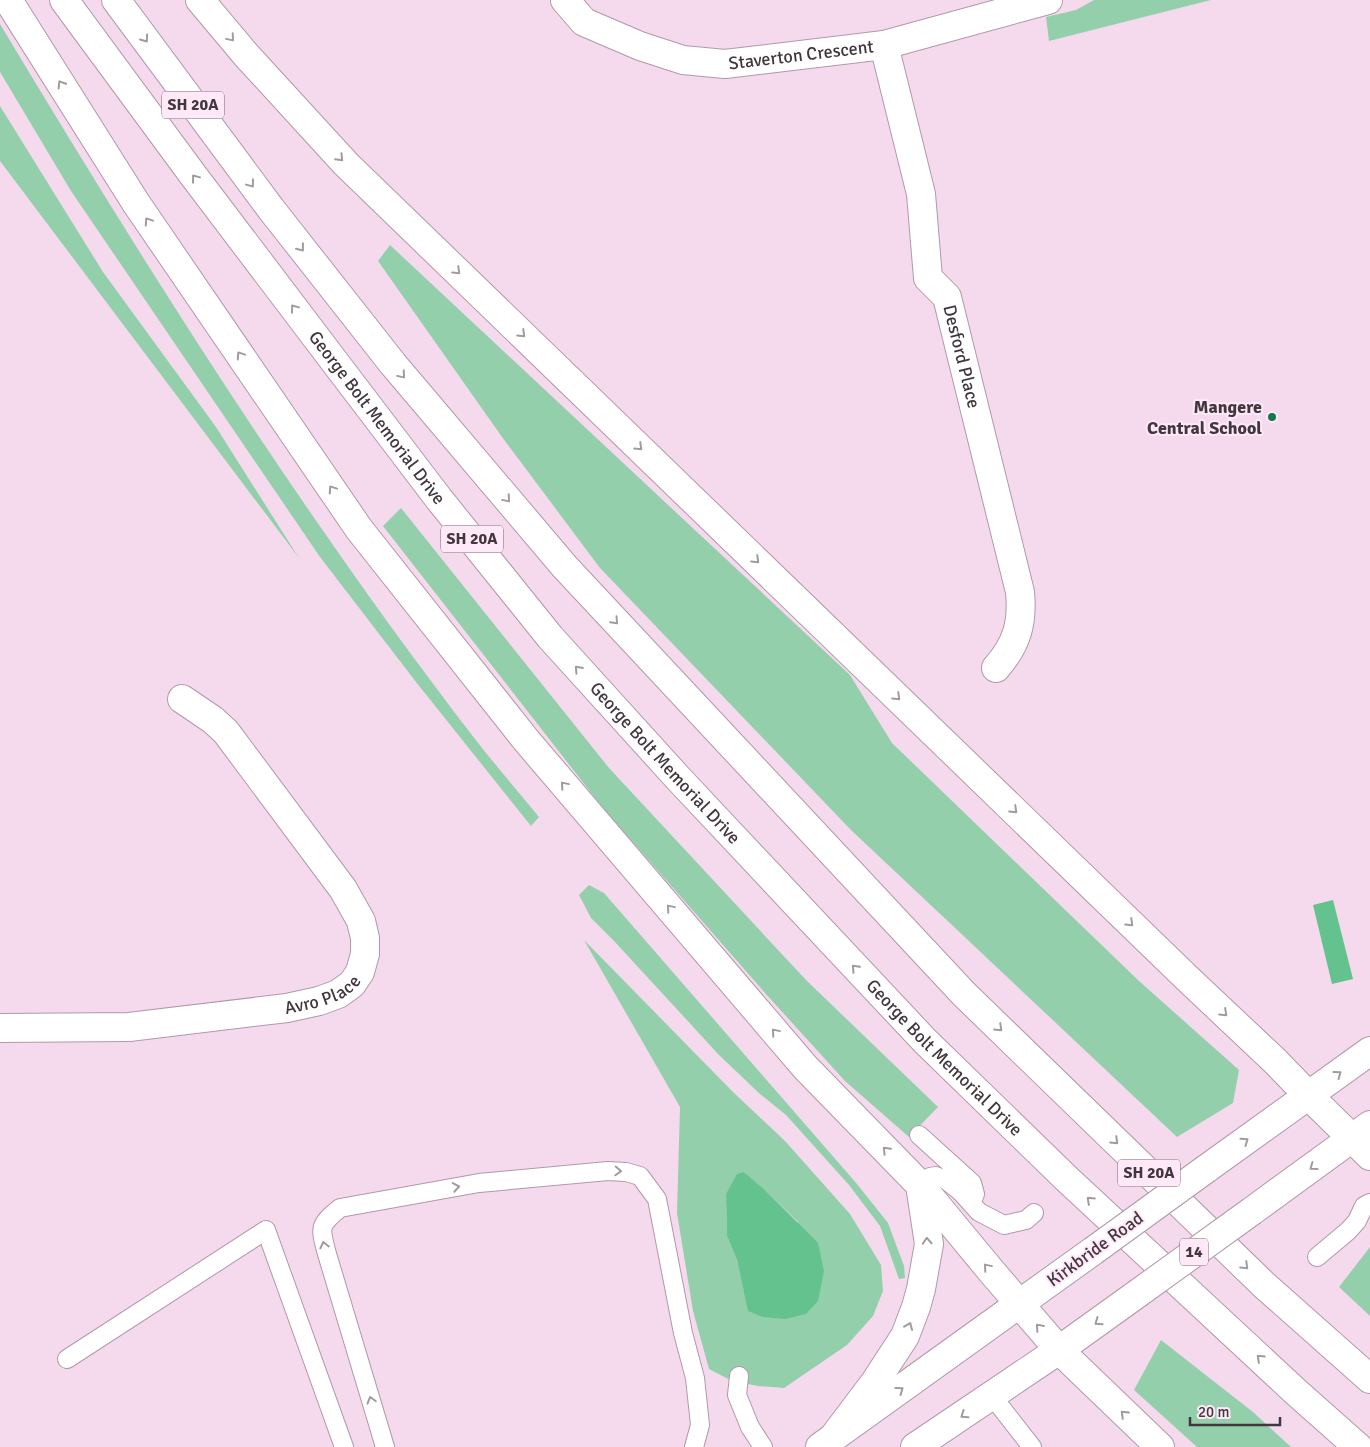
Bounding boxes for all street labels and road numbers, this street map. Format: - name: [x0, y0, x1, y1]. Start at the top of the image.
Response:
- street label: Staverton Crescent: [727, 35, 875, 75]
- road number: SH 20A: [162, 92, 224, 118]
- street label: Desford Place: [938, 303, 985, 411]
- street label: George Bolt Memorial Drive: [304, 326, 450, 509]
- road number: SH 20A: [441, 526, 503, 552]
- street label: George Bolt Memorial Drive: [585, 677, 745, 849]
- street label: Avro Place: [282, 971, 366, 1019]
- street label: George Bolt Memorial Drive: [862, 975, 1027, 1141]
- road number: SH 20A: [1118, 1160, 1180, 1186]
- street label: Kirkbride Road: [1043, 1207, 1147, 1291]
- road number: 14: [1180, 1238, 1208, 1266]

